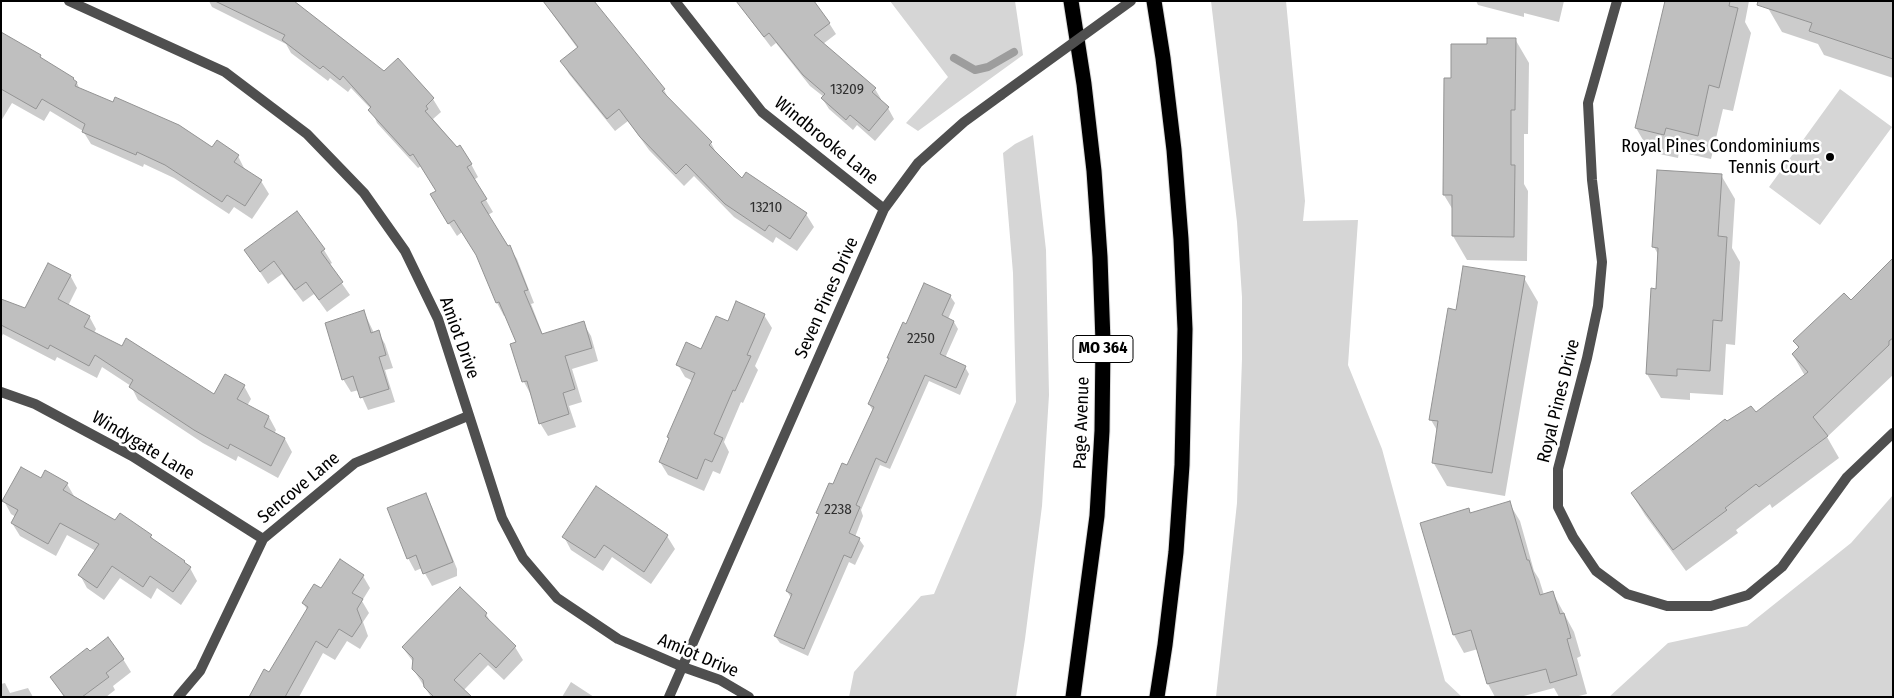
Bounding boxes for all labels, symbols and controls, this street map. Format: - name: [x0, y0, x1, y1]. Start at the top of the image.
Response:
- house number: 13209: [830, 81, 864, 99]
- street label: Windbrooke Lane: [770, 92, 882, 190]
- place label: Royal Pines Condominiums Tennis Court: [1621, 136, 1820, 178]
- marker: Royal Pines Condominiums Tennis Court: [1824, 151, 1836, 163]
- house number: 13210: [750, 199, 782, 217]
- street label: Seven Pines Drive: [791, 234, 863, 362]
- street label: Amiot Drive: [434, 294, 484, 382]
- house number: 2250: [907, 330, 935, 348]
- road number: MO 364: [1073, 336, 1133, 362]
- street label: Royal Pines Drive: [1533, 337, 1585, 465]
- street label: Page Avenue: [1070, 376, 1094, 470]
- street label: Windygate Lane: [88, 407, 198, 485]
- street label: Sencove Lane: [254, 448, 344, 528]
- house number: 2238: [824, 501, 852, 519]
- street label: Amiot Drive: [654, 629, 742, 683]

